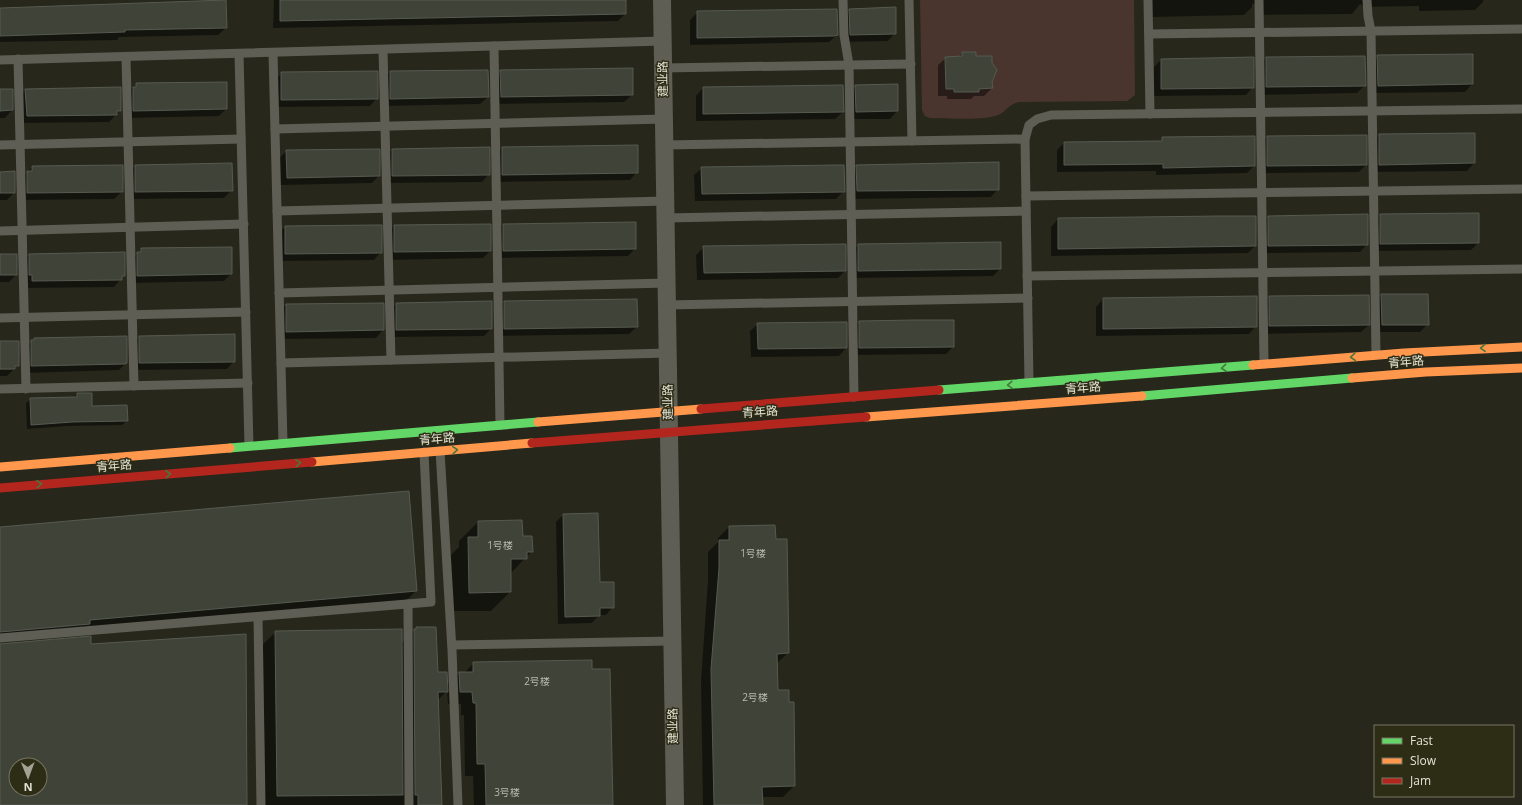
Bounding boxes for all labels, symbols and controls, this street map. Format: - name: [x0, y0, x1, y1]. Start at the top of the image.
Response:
- street label: 建业路: [654, 61, 671, 97]
- one-way arrow: [1480, 344, 1486, 352]
- street label: 青年路: [1387, 351, 1425, 372]
- one-way arrow: [1350, 352, 1356, 361]
- one-way arrow: [1221, 363, 1227, 372]
- street label: 青年路: [1064, 377, 1102, 398]
- one-way arrow: [1007, 380, 1013, 389]
- street label: 建业路: [659, 384, 676, 420]
- street label: 青年路: [741, 402, 779, 421]
- street label: 青年路: [418, 428, 456, 449]
- one-way arrow: [452, 445, 458, 454]
- street label: 青年路: [95, 455, 133, 476]
- one-way arrow: [295, 459, 301, 468]
- one-way arrow: [165, 469, 171, 478]
- one-way arrow: [36, 480, 42, 489]
- house number: 1号楼: [487, 538, 513, 552]
- house number: 1号楼: [740, 546, 766, 560]
- house number: 2号楼: [524, 674, 550, 688]
- house number: 2号楼: [742, 690, 768, 704]
- street label: 建业路: [664, 708, 681, 744]
- legend: [1374, 725, 1514, 797]
- text: Fast: [1410, 732, 1433, 749]
- text: Slow: [1410, 752, 1437, 769]
- north arrow: [8, 757, 48, 797]
- text: Jam: [1409, 772, 1431, 789]
- text: N: [24, 780, 33, 795]
- house number: 3号楼: [494, 785, 520, 799]

